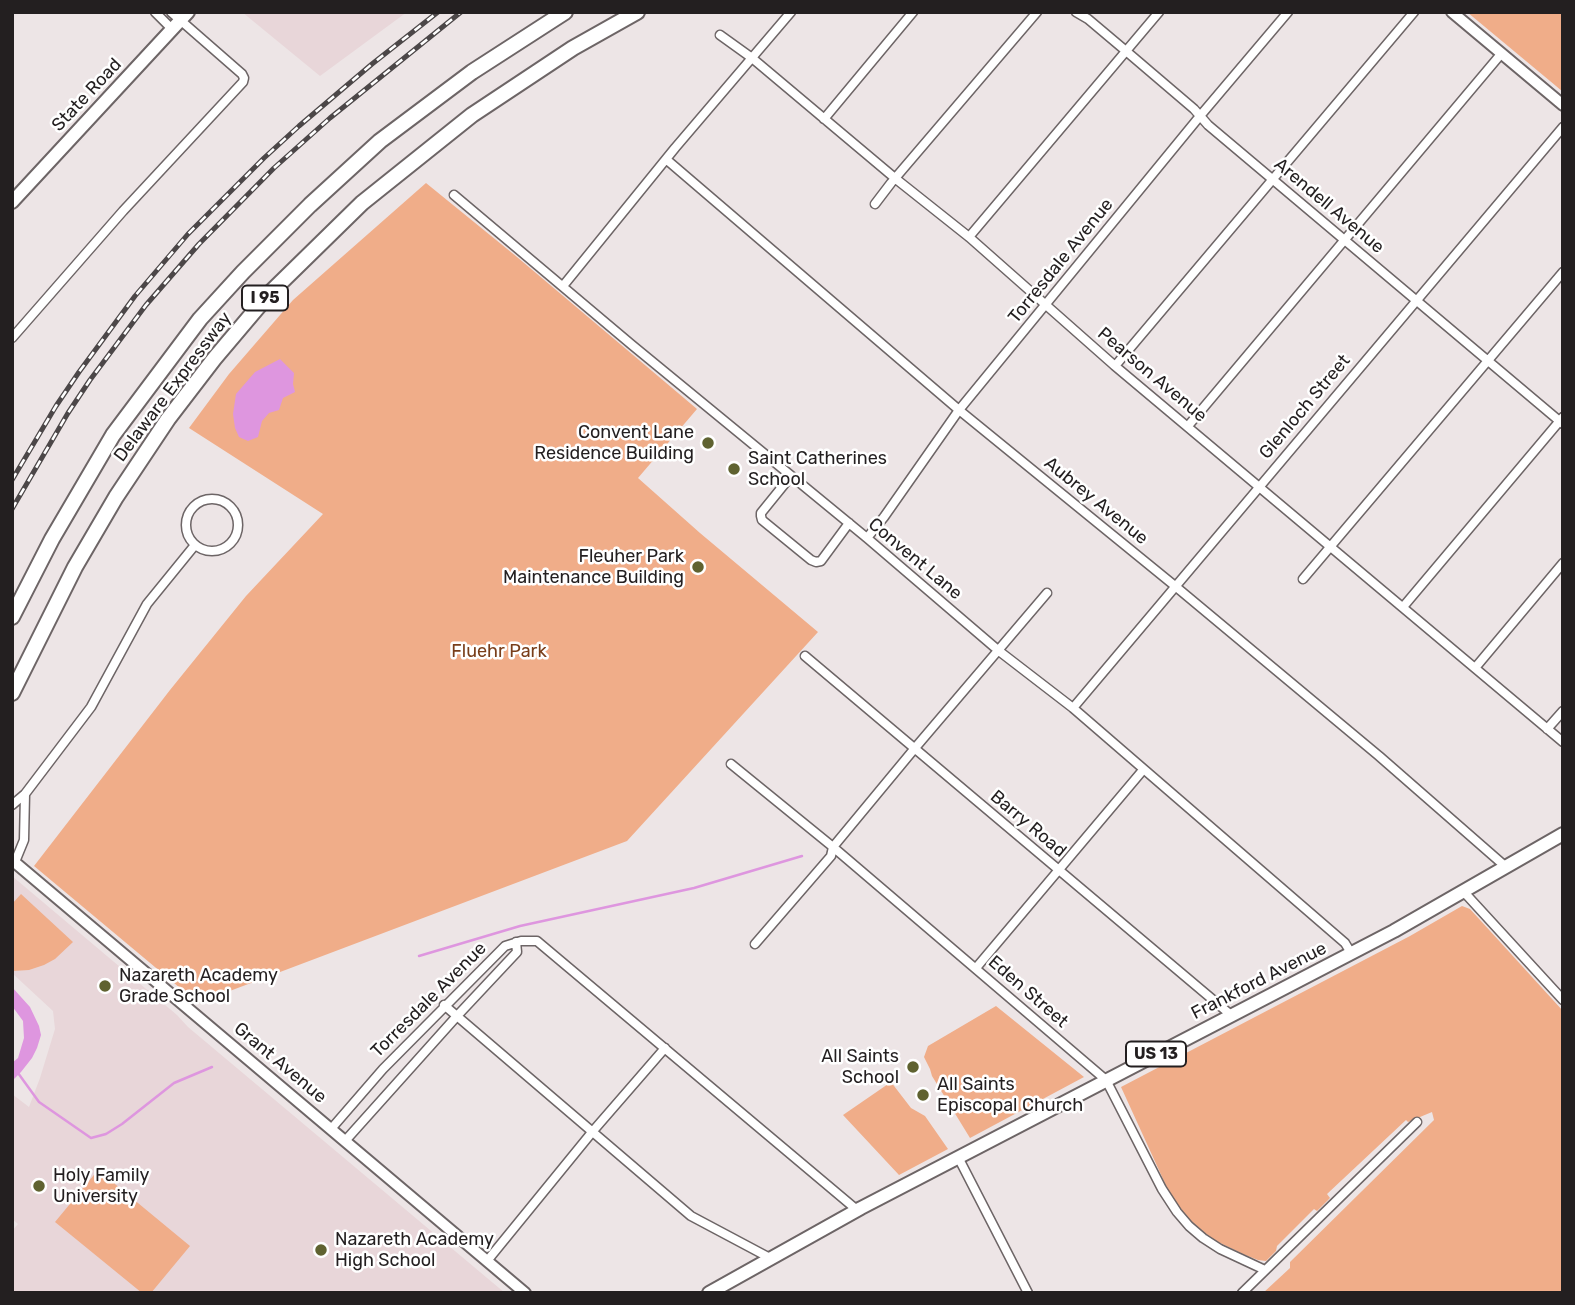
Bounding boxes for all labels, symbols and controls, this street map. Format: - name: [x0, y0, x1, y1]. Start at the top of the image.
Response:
- street label: State Road: [48, 54, 126, 136]
- street label: Arendell Avenue: [1270, 154, 1388, 258]
- street label: Torresdale Avenue: [1004, 194, 1118, 328]
- road number: I 95: [242, 286, 288, 310]
- street label: Delaware Expressway: [110, 308, 236, 466]
- street label: Pearson Avenue: [1093, 323, 1211, 427]
- street label: Glenloch Street: [1255, 350, 1355, 464]
- place label: Convent Lane Residence Building: [534, 422, 694, 464]
- marker: Convent Lane Residence Building: [700, 435, 716, 451]
- place label: Saint Catherines School: [748, 448, 887, 490]
- street label: Aubrey Avenue: [1040, 453, 1152, 549]
- marker: Saint Catherines School: [726, 461, 742, 477]
- street label: Convent Lane: [864, 513, 966, 605]
- place label: Fleuher Park Maintenance Building: [503, 546, 684, 588]
- marker: Fleuher Park Maintenance Building: [690, 559, 706, 575]
- park label: Fluehr Park: [451, 641, 547, 663]
- street label: Barry Road: [986, 786, 1070, 862]
- street label: Torresdale Avenue: [367, 938, 491, 1062]
- street label: Frankford Avenue: [1188, 938, 1330, 1024]
- street label: Eden Street: [984, 951, 1072, 1033]
- place label: Nazareth Academy Grade School: [119, 965, 278, 1007]
- marker: Nazareth Academy Grade School: [97, 978, 113, 994]
- street label: Grant Avenue: [229, 1018, 331, 1108]
- road number: US 13: [1126, 1042, 1186, 1066]
- place label: All Saints School: [821, 1046, 899, 1088]
- marker: All Saints School: [905, 1059, 921, 1075]
- place label: All Saints Episcopal Church: [937, 1074, 1083, 1116]
- marker: All Saints Episcopal Church: [915, 1087, 931, 1103]
- place label: Holy Family University: [53, 1165, 150, 1208]
- marker: Holy Family University: [31, 1178, 47, 1194]
- place label: Nazareth Academy High School: [335, 1229, 494, 1272]
- marker: Nazareth Academy High School: [313, 1242, 329, 1258]

